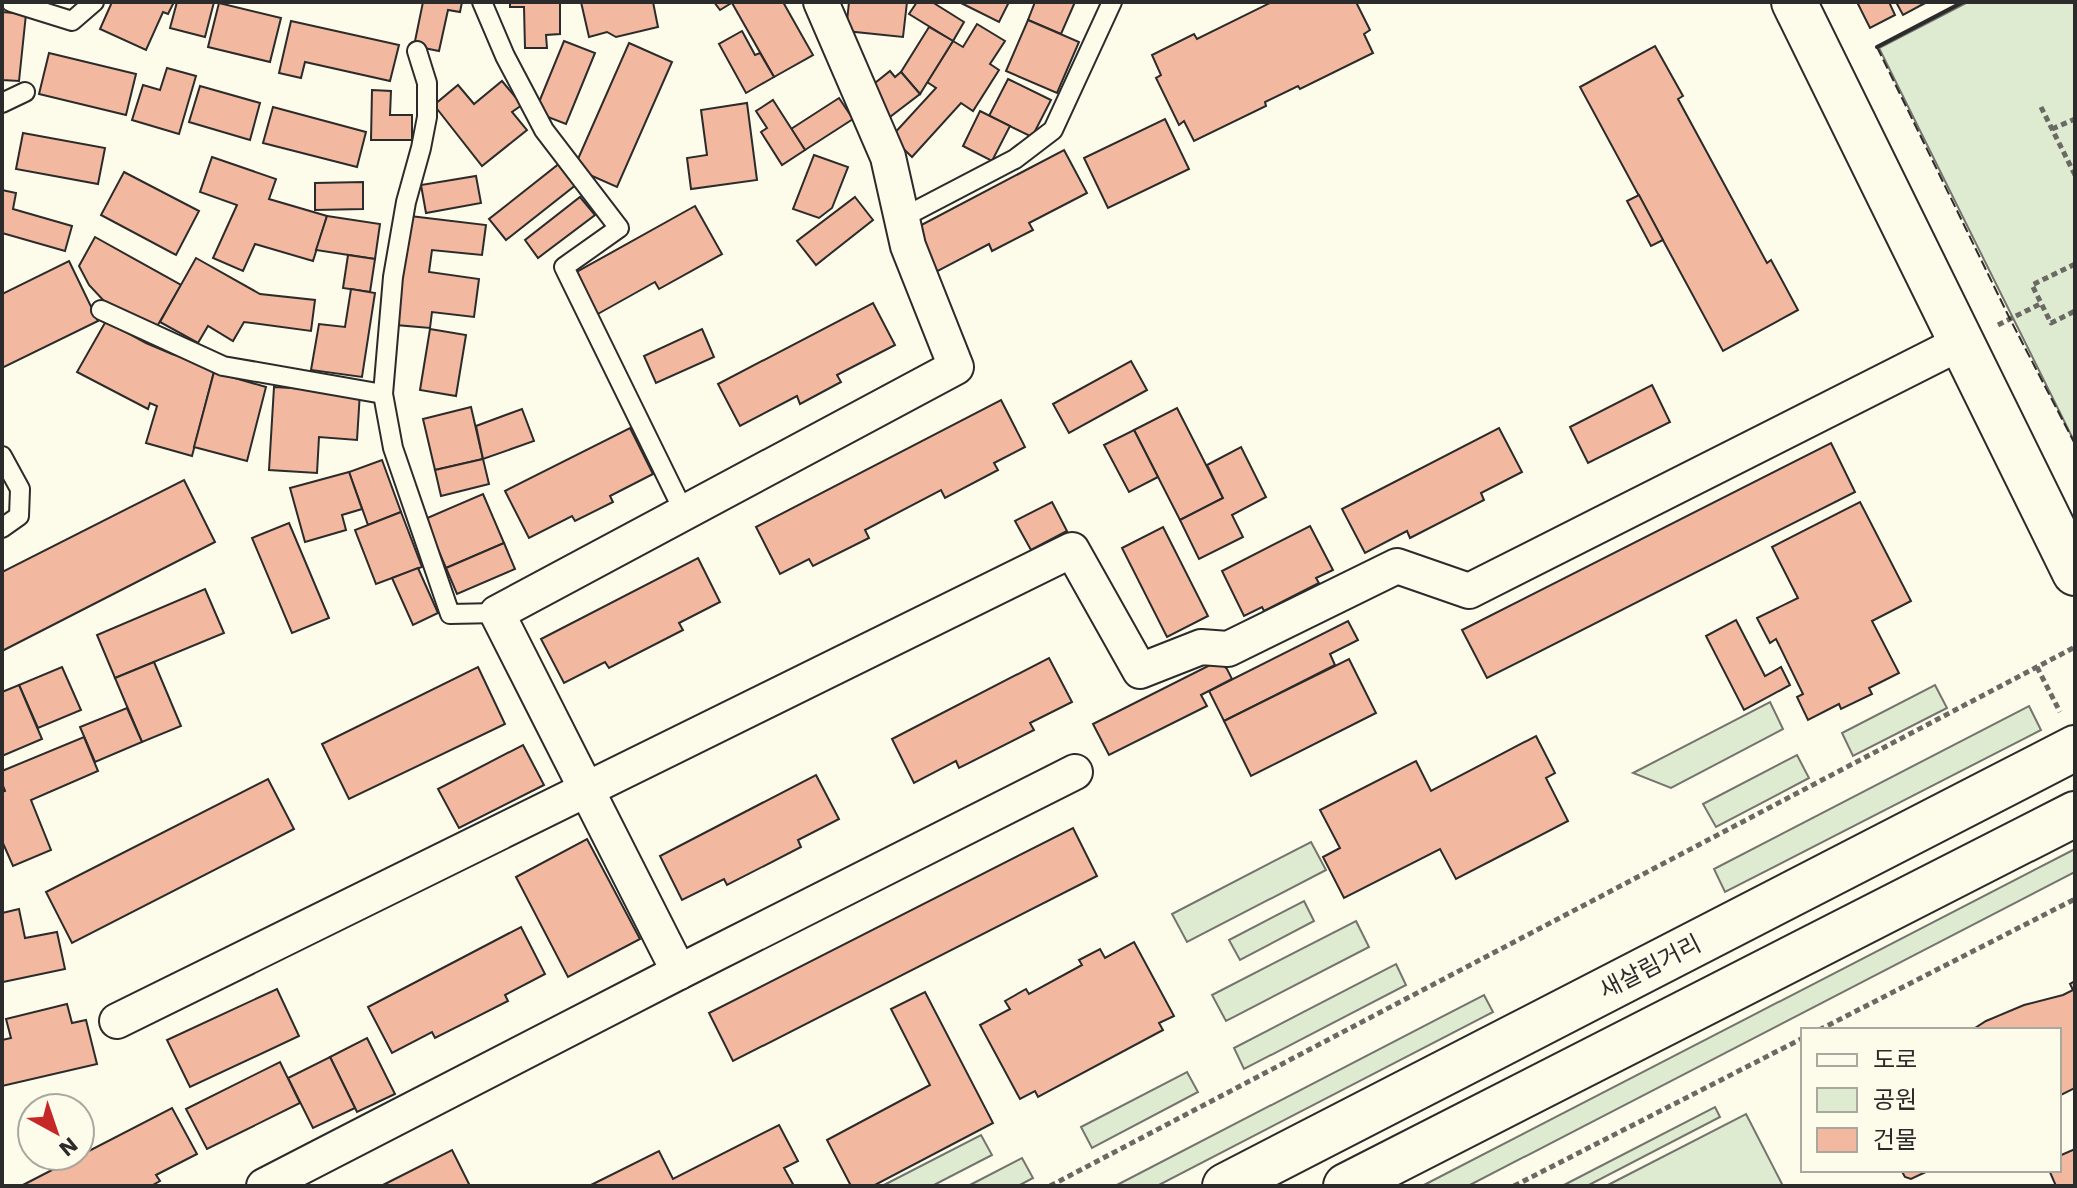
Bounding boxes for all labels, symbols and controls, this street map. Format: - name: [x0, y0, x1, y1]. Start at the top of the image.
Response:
- street label: 새살림거리: [1594, 929, 1706, 1005]
- legend: [1801, 1028, 2061, 1172]
- text: 도로: [1873, 1046, 1917, 1074]
- text: 공원: [1873, 1086, 1917, 1114]
- north arrow: [16, 1092, 96, 1172]
- text: 건물: [1873, 1126, 1917, 1154]
- text: N: [54, 1132, 83, 1162]

